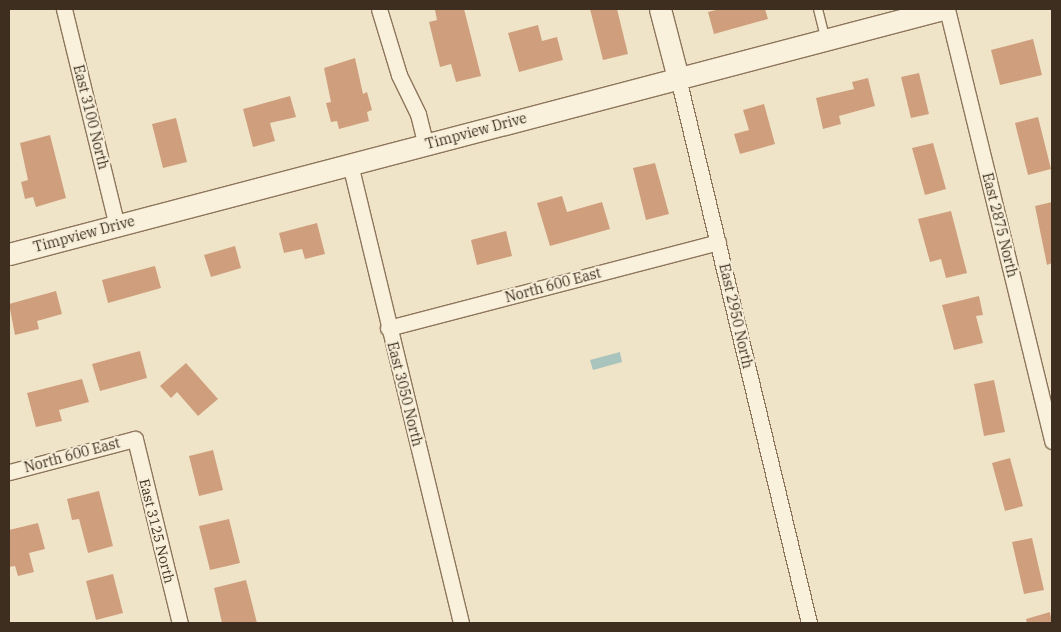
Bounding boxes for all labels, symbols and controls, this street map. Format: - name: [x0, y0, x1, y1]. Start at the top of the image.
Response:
- street label: East 3100 North: [70, 63, 112, 171]
- street label: Timpview Drive: [423, 109, 529, 153]
- street label: East 2875 North: [979, 171, 1021, 279]
- street label: Timpview Drive: [31, 212, 137, 256]
- street label: East 2950 North: [716, 262, 756, 370]
- street label: North 600 East: [503, 264, 603, 306]
- street label: East 3050 North: [384, 340, 426, 448]
- street label: North 600 East: [22, 434, 122, 476]
- street label: East 3125 North: [136, 477, 178, 585]

